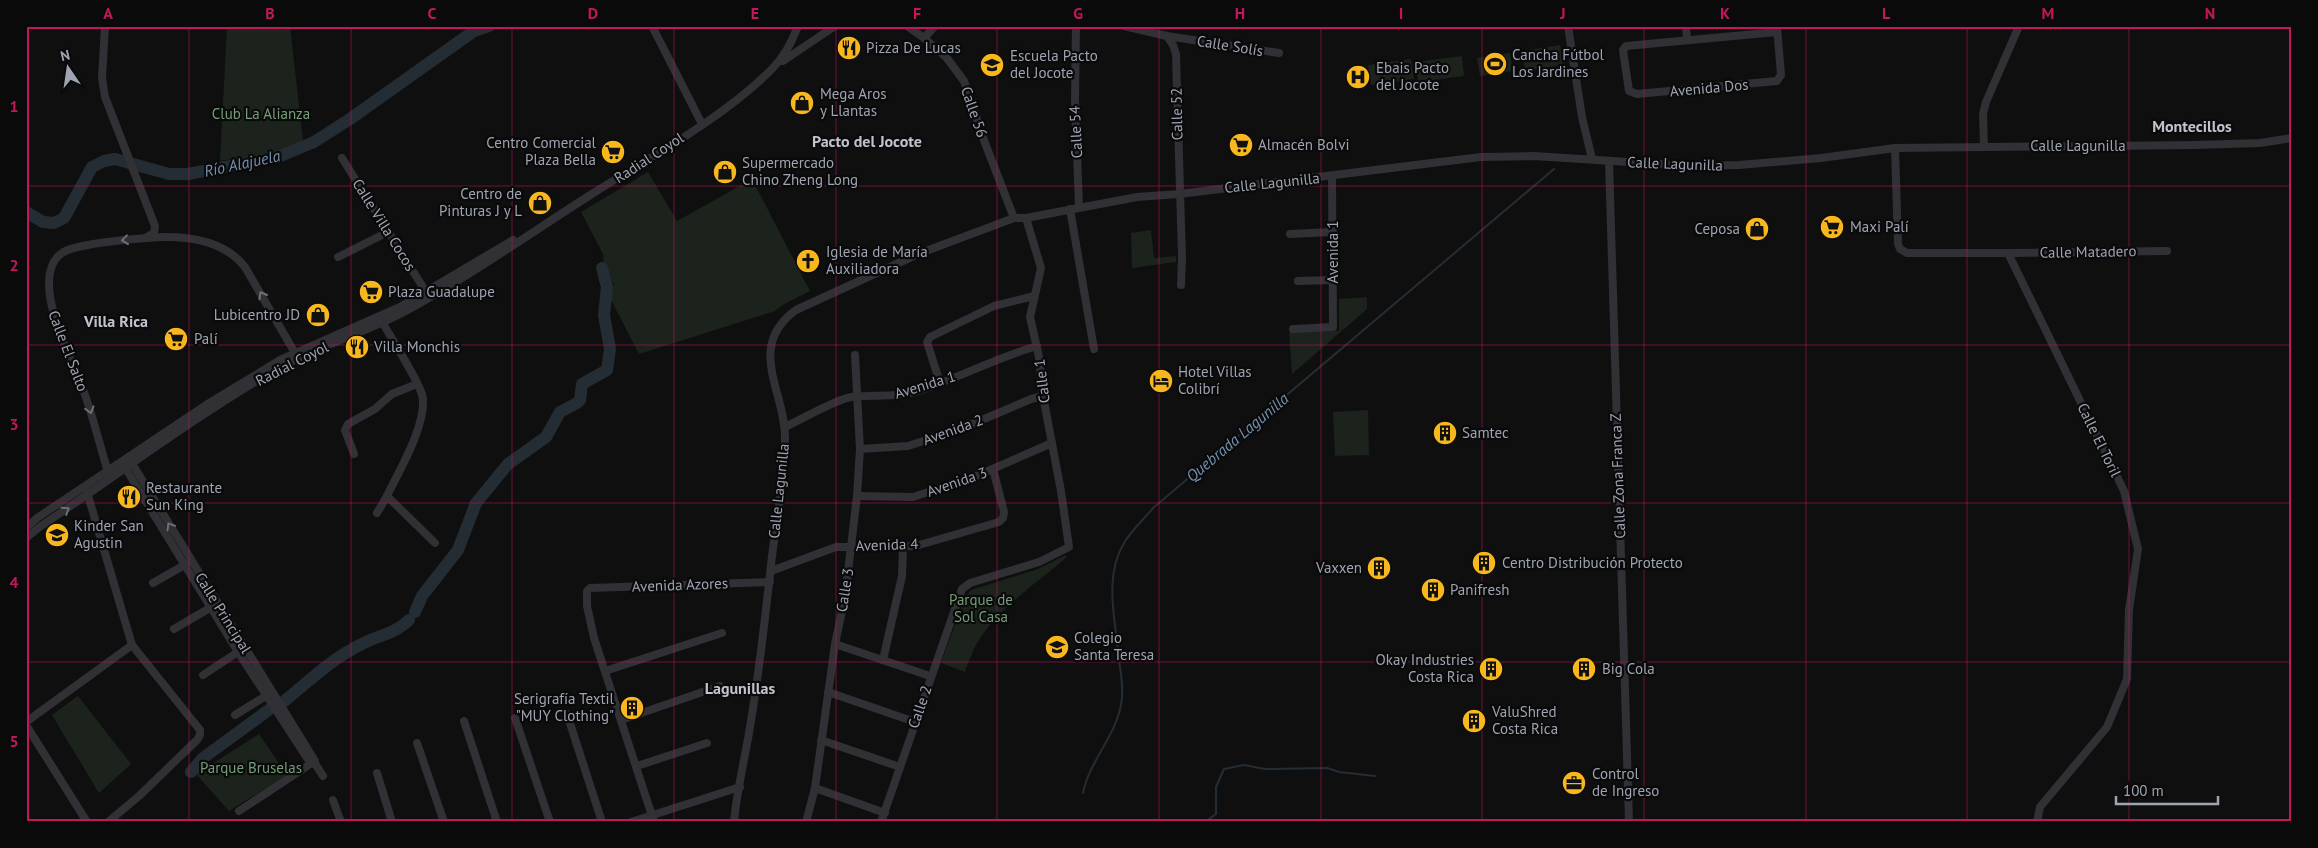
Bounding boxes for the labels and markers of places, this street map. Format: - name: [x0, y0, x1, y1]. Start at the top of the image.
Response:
- restaurant icon: Pizza De Lucas: [836, 35, 862, 61]
- place label: Pizza De Lucas: [866, 38, 961, 57]
- place label: Cancha Fútbol Los Jardines: [1512, 45, 1604, 81]
- place label: Escuela Pacto del Jocote: [1010, 46, 1098, 82]
- sports icon: Cancha Fútbol Los Jardines: [1482, 51, 1508, 77]
- school or university icon: Escuela Pacto del Jocote: [979, 52, 1005, 78]
- place label: Ebais Pacto del Jocote: [1376, 58, 1449, 94]
- hospital icon: Ebais Pacto del Jocote: [1345, 64, 1371, 90]
- place label: Mega Aros y Llantas: [820, 84, 887, 120]
- shop icon: Mega Aros y Llantas: [789, 90, 815, 116]
- supermarket icon: Almacén Bolvi: [1228, 132, 1254, 158]
- place label: Centro Comercial Plaza Bella: [486, 133, 597, 169]
- place label: Almacén Bolvi: [1258, 135, 1349, 154]
- supermarket icon: Centro Comercial Plaza Bella: [600, 139, 626, 165]
- place label: Supermercado Chino Zheng Long: [742, 153, 858, 189]
- shop icon: Supermercado Chino Zheng Long: [712, 159, 738, 185]
- place label: Centro de Pinturas J y L: [439, 184, 522, 220]
- shop icon: Centro de Pinturas J y L: [527, 190, 553, 216]
- supermarket icon: Maxi Palí: [1819, 214, 1845, 240]
- shop icon: Ceposa: [1744, 216, 1770, 242]
- place label: Maxi Palí: [1850, 217, 1909, 236]
- place label: Ceposa: [1694, 219, 1740, 238]
- place label: Iglesia de María Auxiliadora: [826, 242, 928, 278]
- church icon: Iglesia de María Auxiliadora: [795, 248, 821, 274]
- supermarket icon: Plaza Guadalupe: [358, 279, 384, 305]
- place label: Plaza Guadalupe: [388, 282, 495, 301]
- shop icon: Lubicentro JD: [305, 302, 331, 328]
- place label: Lubicentro JD: [214, 305, 300, 324]
- supermarket icon: Palí: [163, 326, 189, 352]
- place label: Palí: [194, 329, 218, 348]
- restaurant icon: Villa Monchis: [344, 334, 370, 360]
- place label: Villa Monchis: [373, 337, 460, 356]
- place label: Hotel Villas Colibrí: [1178, 362, 1252, 398]
- hotel icon: Hotel Villas Colibrí: [1148, 368, 1174, 394]
- building icon: Samtec: [1432, 420, 1458, 446]
- place label: Samtec: [1462, 423, 1509, 442]
- place label: Restaurante Sun King: [146, 478, 222, 514]
- restaurant icon: Restaurante Sun King: [116, 484, 142, 510]
- place label: Kinder San Agustin: [74, 516, 144, 552]
- school or university icon: Kinder San Agustin: [44, 522, 70, 548]
- building icon: Centro Distribución Protecto: [1471, 550, 1497, 576]
- place label: Centro Distribución Protecto: [1502, 553, 1683, 572]
- building icon: Vaxxen: [1366, 555, 1392, 581]
- place label: Vaxxen: [1315, 558, 1362, 577]
- building icon: Panifresh: [1420, 577, 1446, 603]
- place label: Panifresh: [1450, 580, 1510, 599]
- place label: Colegio Santa Teresa: [1074, 628, 1154, 664]
- school or university icon: Colegio Santa Teresa: [1044, 634, 1070, 660]
- place label: Okay Industries Costa Rica: [1375, 650, 1474, 686]
- building icon: Okay Industries Costa Rica: [1478, 656, 1504, 682]
- building icon: Big Cola: [1571, 656, 1597, 682]
- place label: Big Cola: [1602, 659, 1655, 678]
- place label: Serigrafía Textil "MUY Clothing": [514, 689, 615, 725]
- building icon: Serigrafía Textil "MUY Clothing": [619, 695, 645, 721]
- place label: ValuShred Costa Rica: [1491, 702, 1558, 738]
- building icon: ValuShred Costa Rica: [1461, 708, 1487, 734]
- place label: Control de Ingreso: [1592, 764, 1659, 800]
- office icon: Control de Ingreso: [1561, 770, 1587, 796]

